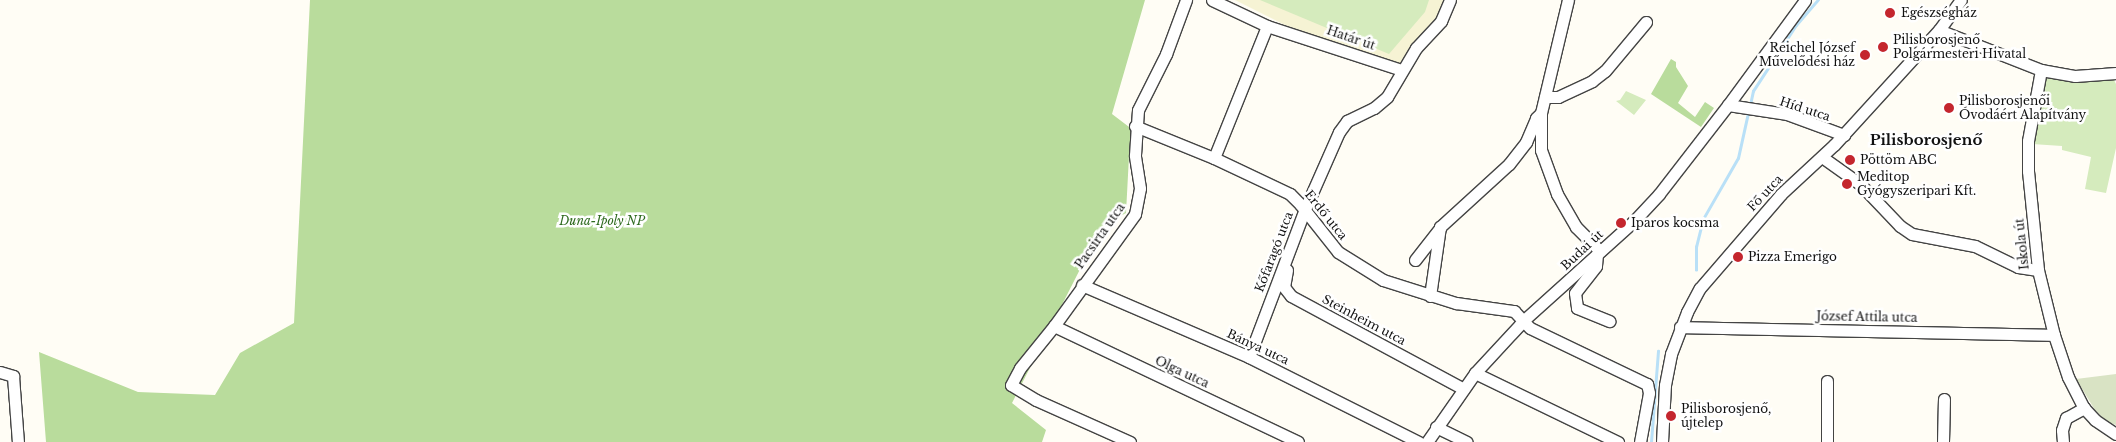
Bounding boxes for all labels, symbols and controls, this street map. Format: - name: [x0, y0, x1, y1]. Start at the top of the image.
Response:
- marker: Egészségház: [1883, 6, 1897, 20]
- place label: Egészségház: [1901, 6, 1977, 20]
- street label: Határ út: [1325, 23, 1377, 53]
- place label: Pilisborosjenő Polgármesteri Hivatal: [1893, 33, 2026, 61]
- place label: Reichel József Művelődési ház: [1759, 41, 1855, 69]
- marker: Pilisborosjenő Polgármesteri Hivatal: [1877, 41, 1889, 53]
- marker: Reichel József Művelődési ház: [1859, 49, 1871, 61]
- street label: Híd utca: [1778, 94, 1832, 124]
- place label: Pilisborosjenői Óvodáért Alapítvány: [1959, 94, 2087, 122]
- marker: Pilisborosjenői Óvodáért Alapítvány: [1943, 102, 1955, 114]
- district label: Pilisborosjenő: [1870, 131, 1982, 149]
- place label: Pöttöm ABC: [1860, 153, 1937, 167]
- marker: Pöttöm ABC: [1844, 154, 1856, 166]
- place label: Meditop Gyógyszeripari Kft.: [1857, 170, 1976, 198]
- street label: Fő utca: [1745, 172, 1785, 214]
- marker: Meditop Gyógyszeripari Kft.: [1841, 178, 1853, 190]
- street label: Erdő utca: [1302, 187, 1350, 243]
- street label: Pacsirta utca: [1072, 200, 1128, 272]
- street label: Kőfaragó utca: [1252, 210, 1296, 294]
- park label: Duna-Ipoly NP: [559, 214, 645, 228]
- place label: Iparos kocsma: [1631, 216, 1719, 230]
- marker: Iparos kocsma: [1615, 217, 1627, 229]
- street label: Iskola út: [2012, 218, 2032, 270]
- street label: Budai út: [1558, 227, 1606, 273]
- place label: Pizza Emerigo: [1748, 250, 1837, 264]
- marker: Pizza Emerigo: [1732, 251, 1744, 263]
- street label: Steinheim utca: [1320, 292, 1408, 348]
- street label: József Attila utca: [1816, 309, 1918, 325]
- street label: Bánya utca: [1225, 326, 1291, 368]
- street label: Olga utca: [1153, 353, 1211, 391]
- place label: Pilisborosjenő, újtelep: [1681, 402, 1771, 430]
- marker: Pilisborosjenő, újtelep: [1665, 410, 1677, 422]

